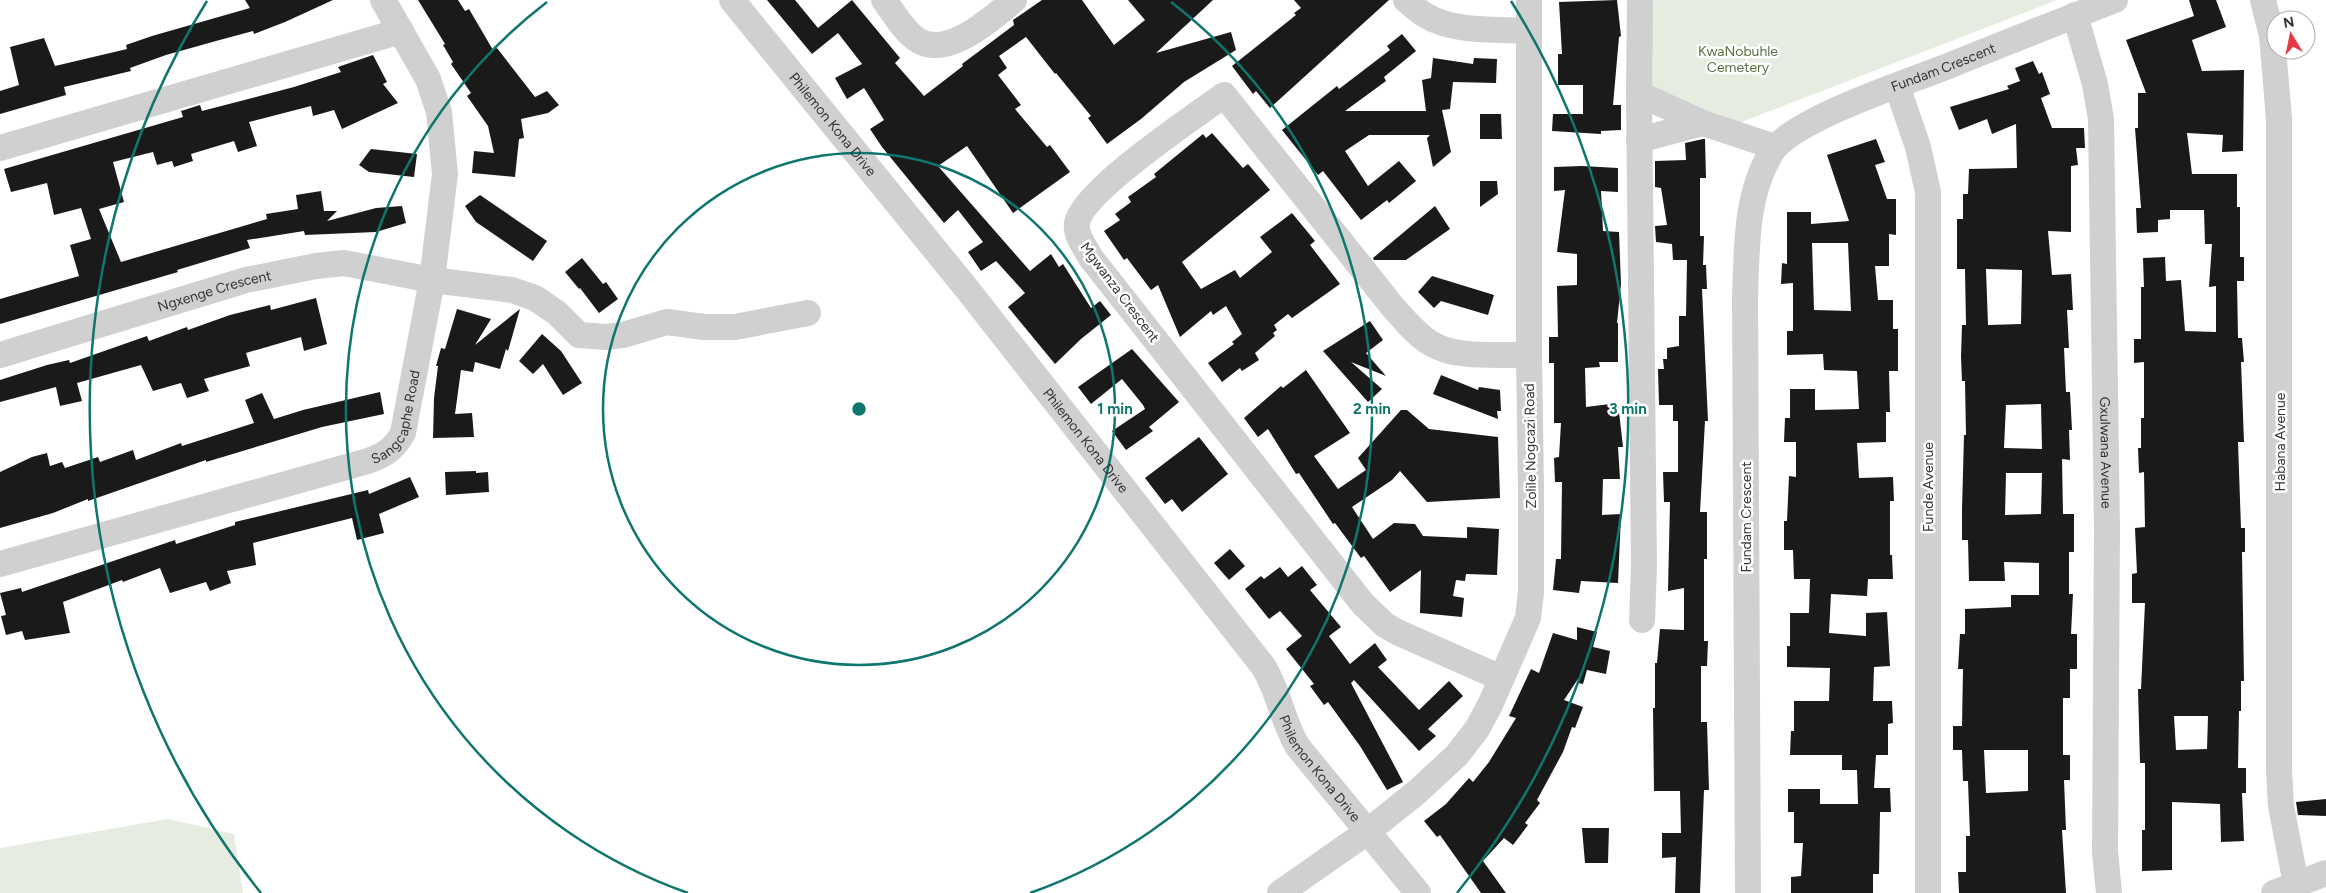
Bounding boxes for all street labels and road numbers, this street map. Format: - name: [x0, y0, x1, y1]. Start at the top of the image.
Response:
- street label: Fundam Crescent: [1889, 40, 1998, 96]
- street label: Philemon Kona Drive: [785, 69, 880, 180]
- street label: Mgwanza Crescent: [1077, 239, 1163, 346]
- street label: Ngxenge Crescent: [156, 267, 273, 315]
- street label: Sangcaphe Road: [369, 369, 424, 468]
- street label: Zolile Nogcazi Road: [1521, 383, 1540, 509]
- street label: Philemon Kona Drive: [1039, 385, 1132, 497]
- street label: Habana Avenue: [2272, 392, 2289, 491]
- street label: Gxulwana Avenue: [2096, 397, 2115, 509]
- street label: Funde Avenue: [1920, 442, 1937, 532]
- street label: Fundam Crescent: [1738, 461, 1755, 573]
- street label: Philemon Kona Drive: [1275, 713, 1364, 826]

